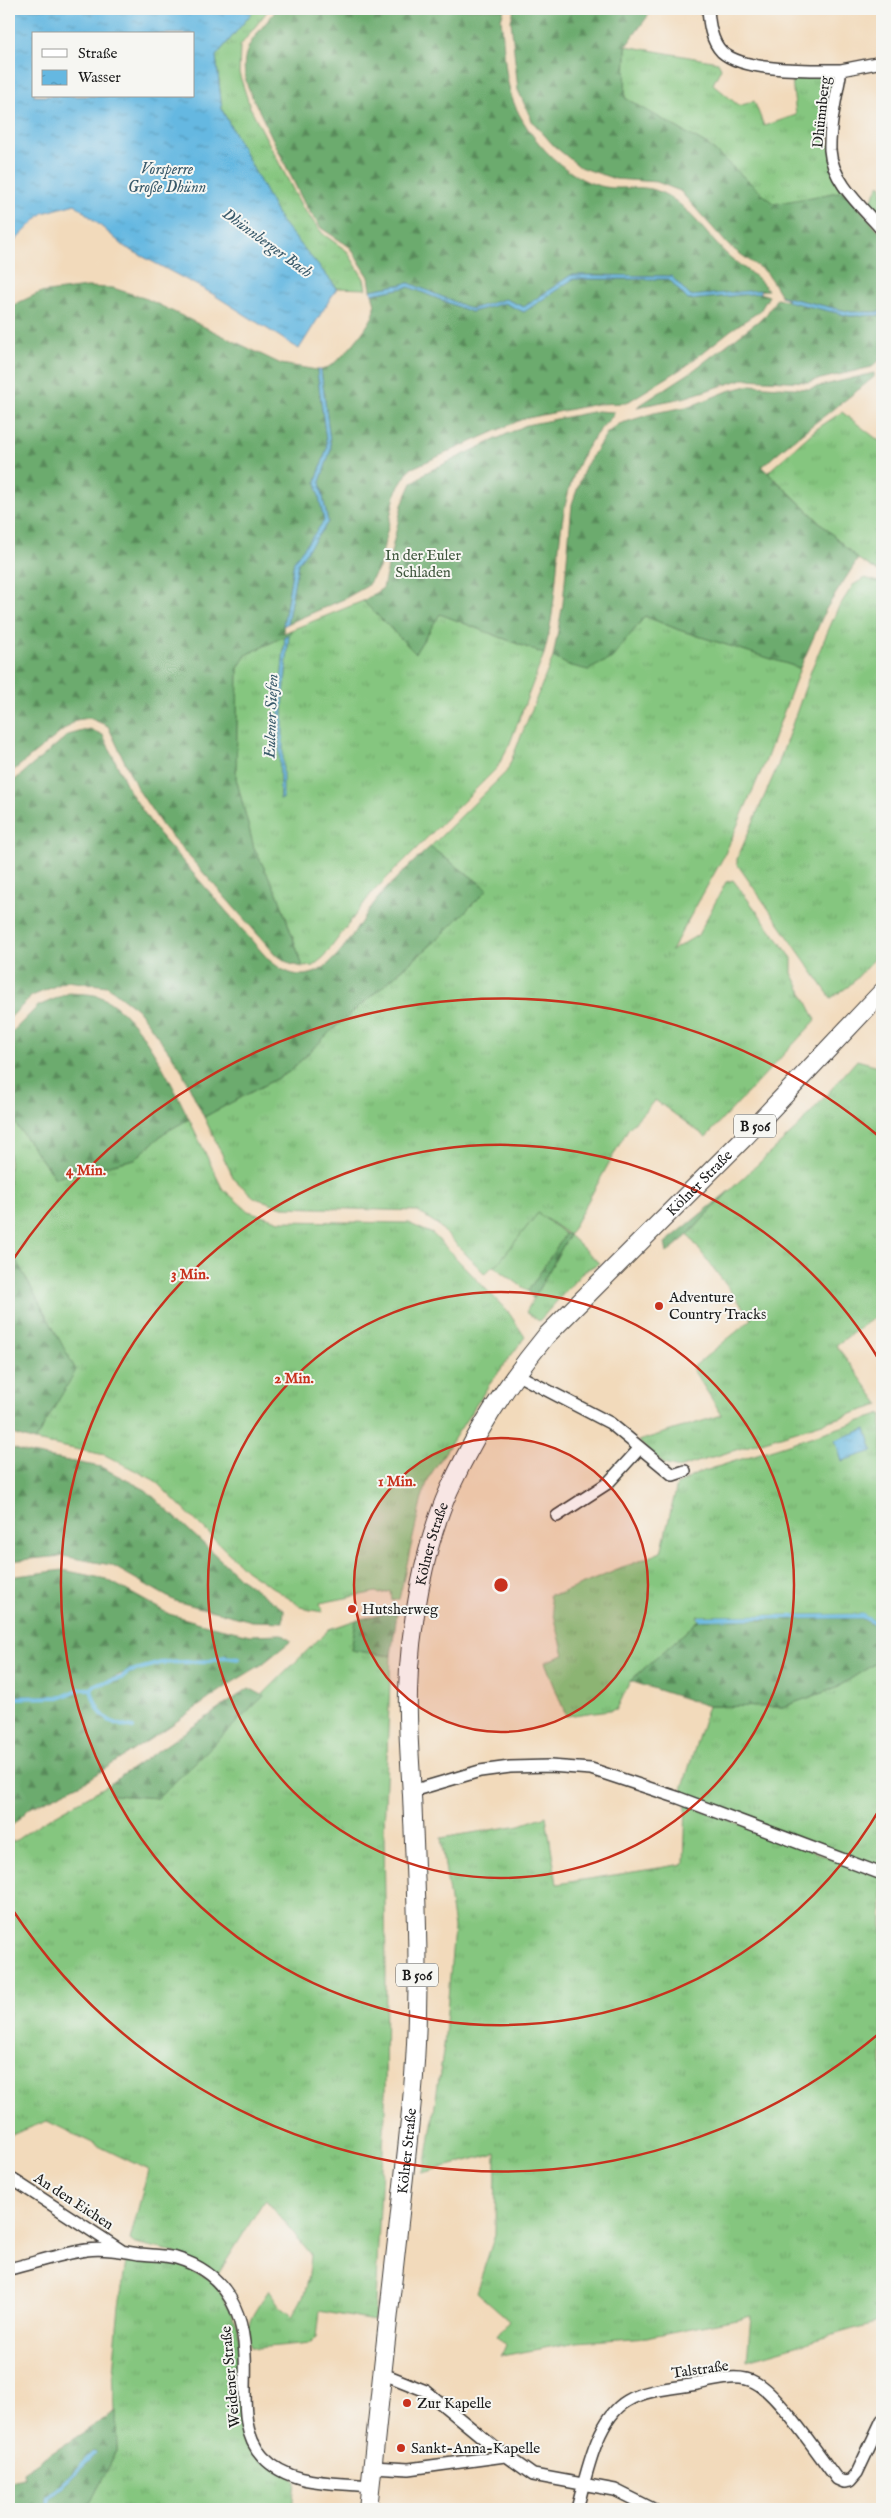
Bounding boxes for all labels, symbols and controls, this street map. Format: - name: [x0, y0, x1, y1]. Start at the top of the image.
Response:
- legend: [32, 32, 195, 98]
- text: Straße: [78, 44, 118, 63]
- text: Wasser: [78, 68, 121, 87]
- street label: Dhünnberg: [808, 74, 835, 149]
- water label: Vorsperre Große Dhünn: [128, 160, 206, 198]
- water label: Dhünnberger Bach: [218, 204, 316, 283]
- park label: In der Euler Schladen: [385, 546, 461, 582]
- water label: Eulener Siefen: [260, 673, 283, 760]
- road number: B 506: [734, 1114, 776, 1138]
- street label: Kölner Straße: [662, 1146, 737, 1220]
- text: 4 Min.: [66, 1161, 106, 1180]
- text: 3 Min.: [171, 1265, 209, 1284]
- place label: Adventure Country Tracks: [668, 1288, 766, 1324]
- marker: Adventure Country Tracks: [653, 1300, 665, 1312]
- text: 2 Min.: [274, 1369, 314, 1388]
- text: 1 Min.: [378, 1472, 416, 1491]
- street label: Kölner Straße: [411, 1499, 453, 1588]
- centre of rings: [492, 1576, 510, 1594]
- place label: Hutsherweg: [362, 1600, 439, 1619]
- marker: Hutsherweg: [346, 1603, 358, 1615]
- road number: B 506: [396, 1964, 438, 1986]
- street label: Kölner Straße: [393, 2107, 421, 2195]
- street label: An den Eichen: [29, 2168, 117, 2234]
- street label: Weidener Straße: [217, 2325, 244, 2429]
- street label: Talstraße: [670, 2356, 730, 2383]
- place label: Zur Kapelle: [417, 2394, 492, 2413]
- marker: Zur Kapelle: [401, 2397, 413, 2409]
- place label: Sankt-Anna-Kapelle: [411, 2439, 540, 2458]
- marker: Sankt-Anna-Kapelle: [395, 2442, 407, 2454]

